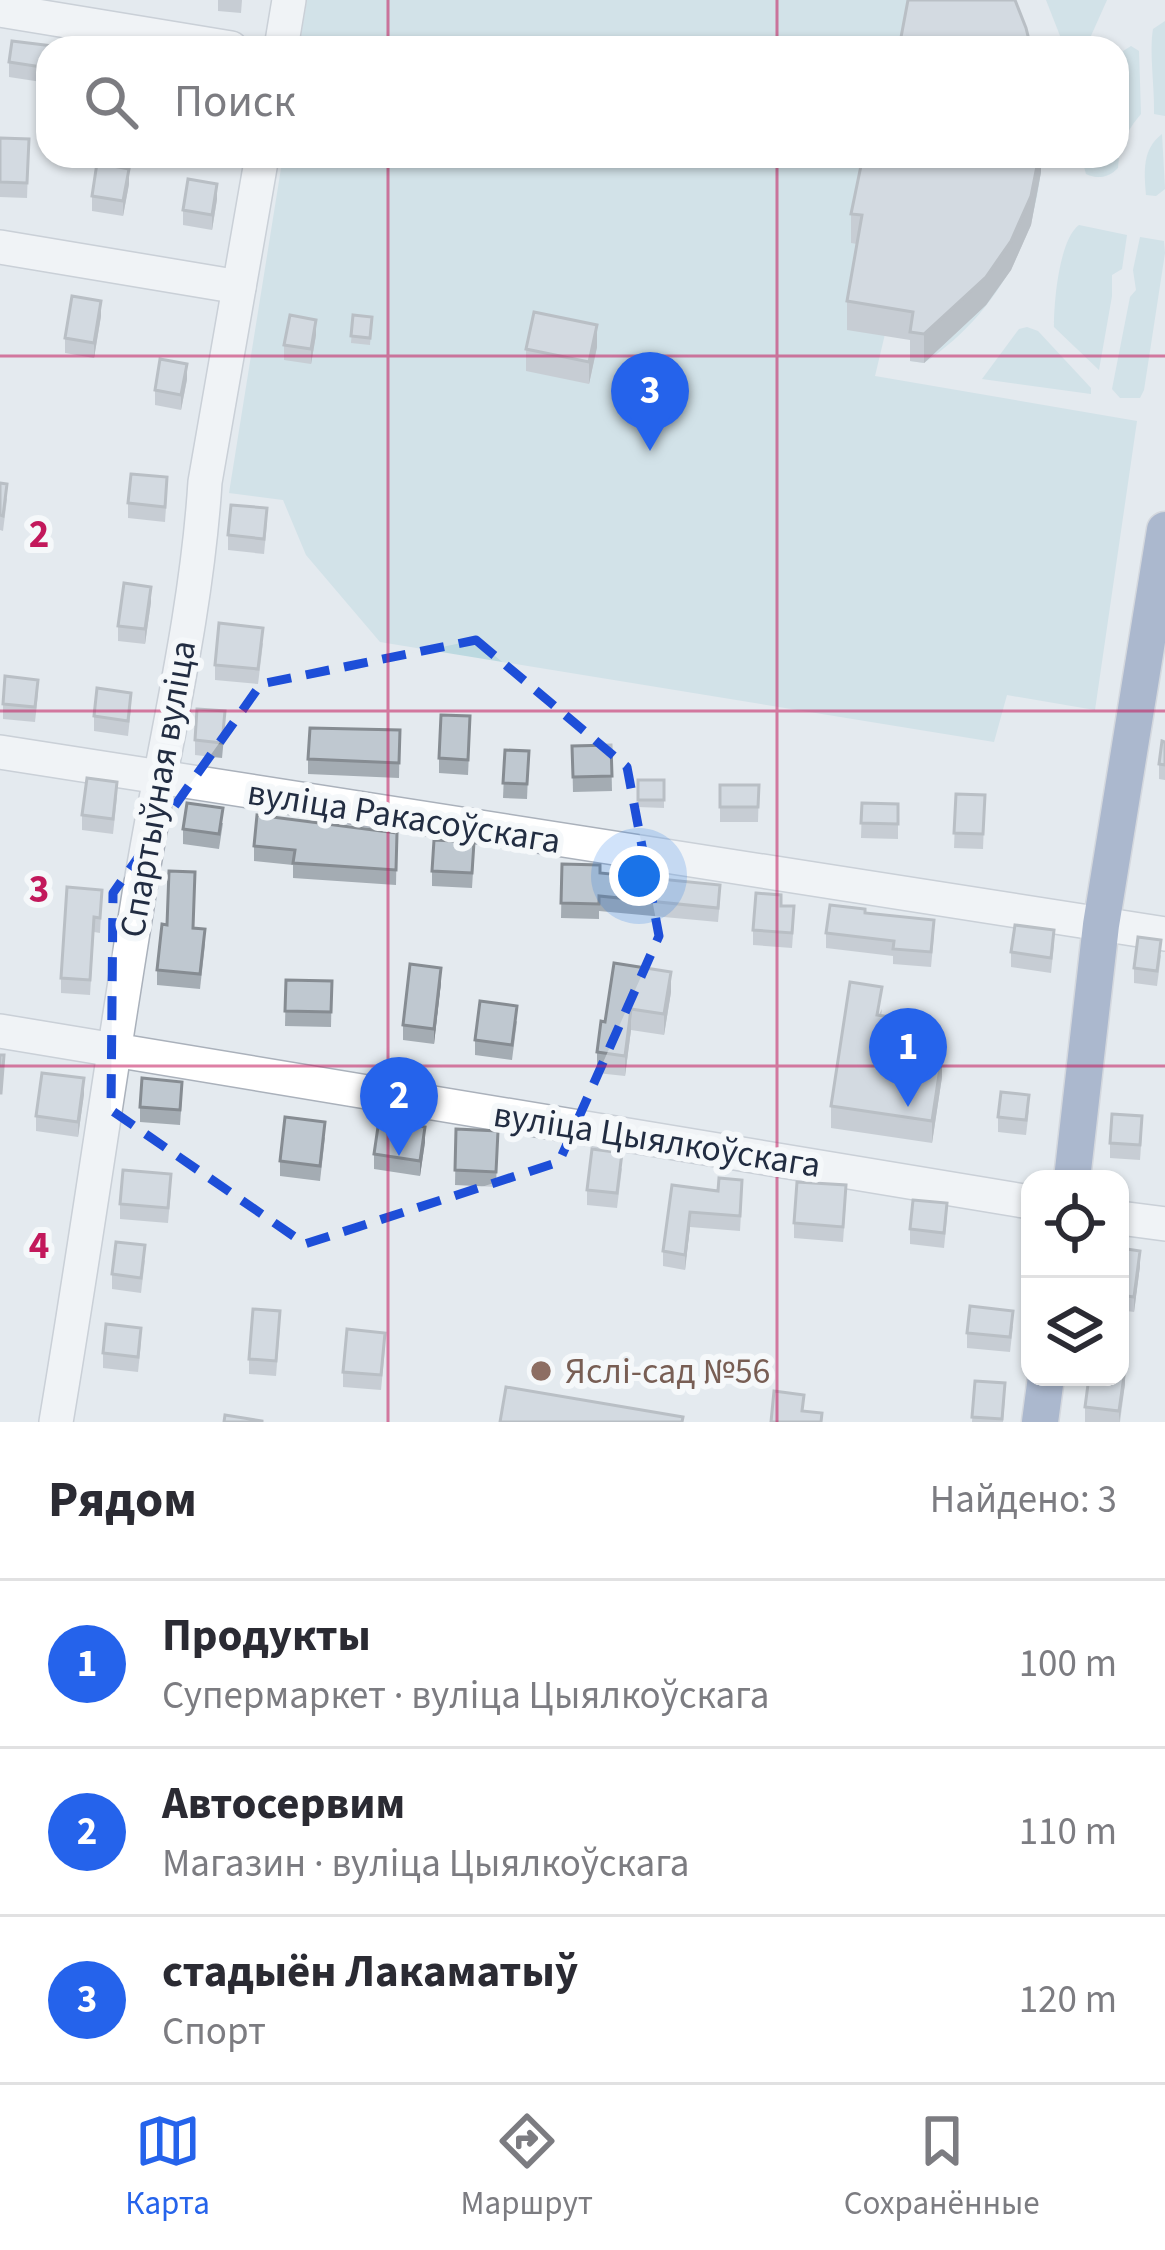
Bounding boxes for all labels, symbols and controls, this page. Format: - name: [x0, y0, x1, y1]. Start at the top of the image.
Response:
- search box: [36, 36, 1129, 168]
- icon: search: [78, 69, 144, 135]
- text: Поиск: [174, 70, 296, 134]
- pin: 3: [611, 352, 689, 451]
- text: 2: [29, 507, 49, 563]
- street label: Спартыўная вуліца: [107, 636, 209, 942]
- street label: вуліца Ракасоўскага: [244, 767, 564, 867]
- your location: [609, 846, 669, 906]
- text: 3: [29, 862, 49, 918]
- pin: 1: [869, 1008, 947, 1107]
- pin: 2: [360, 1057, 438, 1156]
- street label: вуліца Цыялкоўскага: [490, 1089, 824, 1191]
- map controls: [1021, 1170, 1129, 1386]
- button: locate: [1021, 1170, 1129, 1278]
- text: 4: [29, 1218, 49, 1274]
- button: layers: [1021, 1278, 1129, 1386]
- place label: Яслі-сад №56: [565, 1346, 771, 1397]
- marker: Яслі-сад №56: [528, 1358, 554, 1384]
- text: Рядом: [48, 1464, 197, 1536]
- text: Найдено: 3: [930, 1472, 1117, 1528]
- text: Продукты: [162, 1604, 371, 1668]
- text: 1: [77, 1636, 97, 1692]
- text: 100 m: [1019, 1636, 1117, 1692]
- text: Супермаркет · вуліца Цыялкоўскага: [162, 1668, 769, 1724]
- text: Автосервим: [162, 1772, 405, 1836]
- text: 2: [77, 1804, 97, 1860]
- text: 110 m: [1019, 1804, 1117, 1860]
- text: Магазин · вуліца Цыялкоўскага: [162, 1836, 690, 1892]
- text: стадыён Лакаматыў: [162, 1940, 578, 2004]
- text: 3: [77, 1972, 97, 2028]
- text: 120 m: [1019, 1972, 1117, 2028]
- text: Спорт: [162, 2004, 266, 2060]
- tab: Карта: [125, 2108, 210, 2227]
- tab: Маршрут: [461, 2108, 593, 2227]
- tab: Сохранённые: [844, 2108, 1040, 2227]

